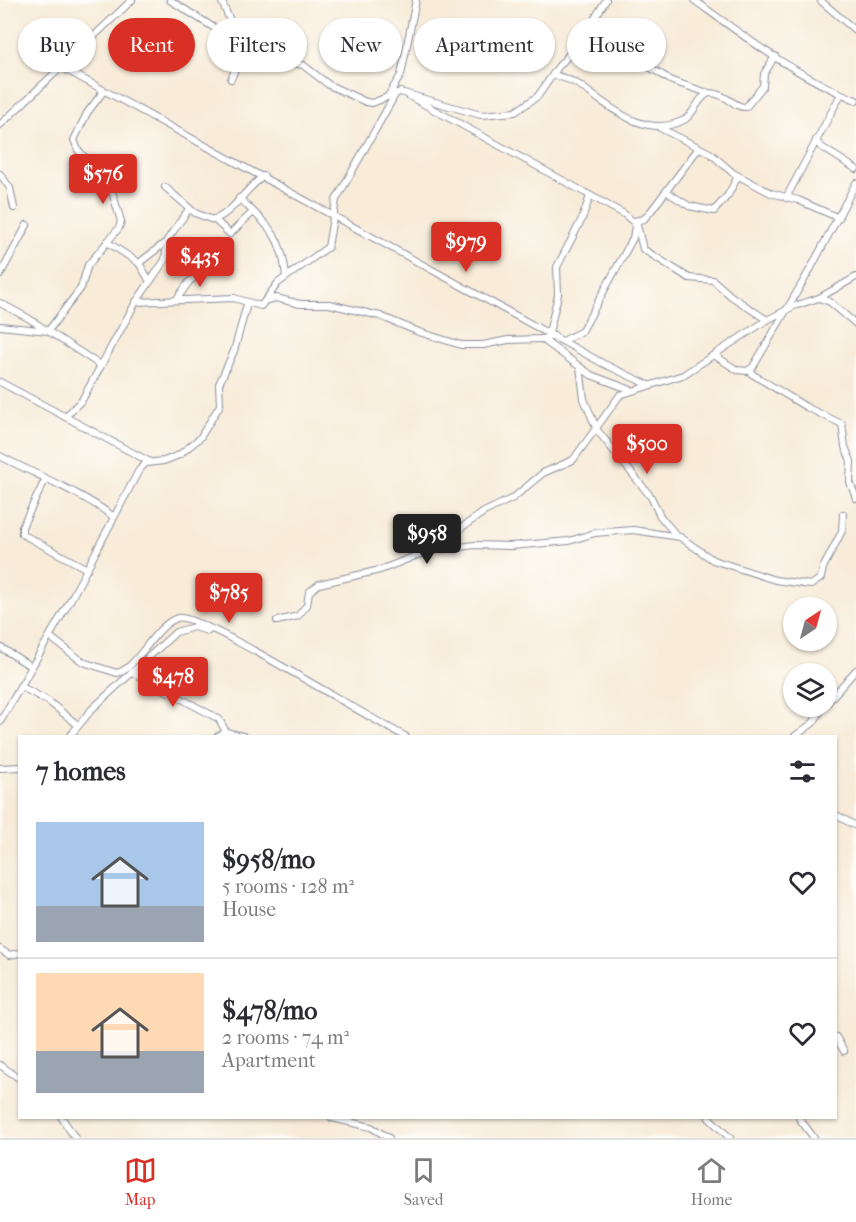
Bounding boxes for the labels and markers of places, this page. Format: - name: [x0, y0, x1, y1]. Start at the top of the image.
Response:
- pin: $576: [67, 154, 139, 205]
- pin: $979: [430, 222, 502, 273]
- pin: $435: [164, 237, 236, 288]
- pin: $500: [611, 424, 683, 475]
- pin: $958: [391, 514, 463, 565]
- pin: $785: [193, 573, 265, 624]
- pin: $478: [137, 657, 209, 708]

